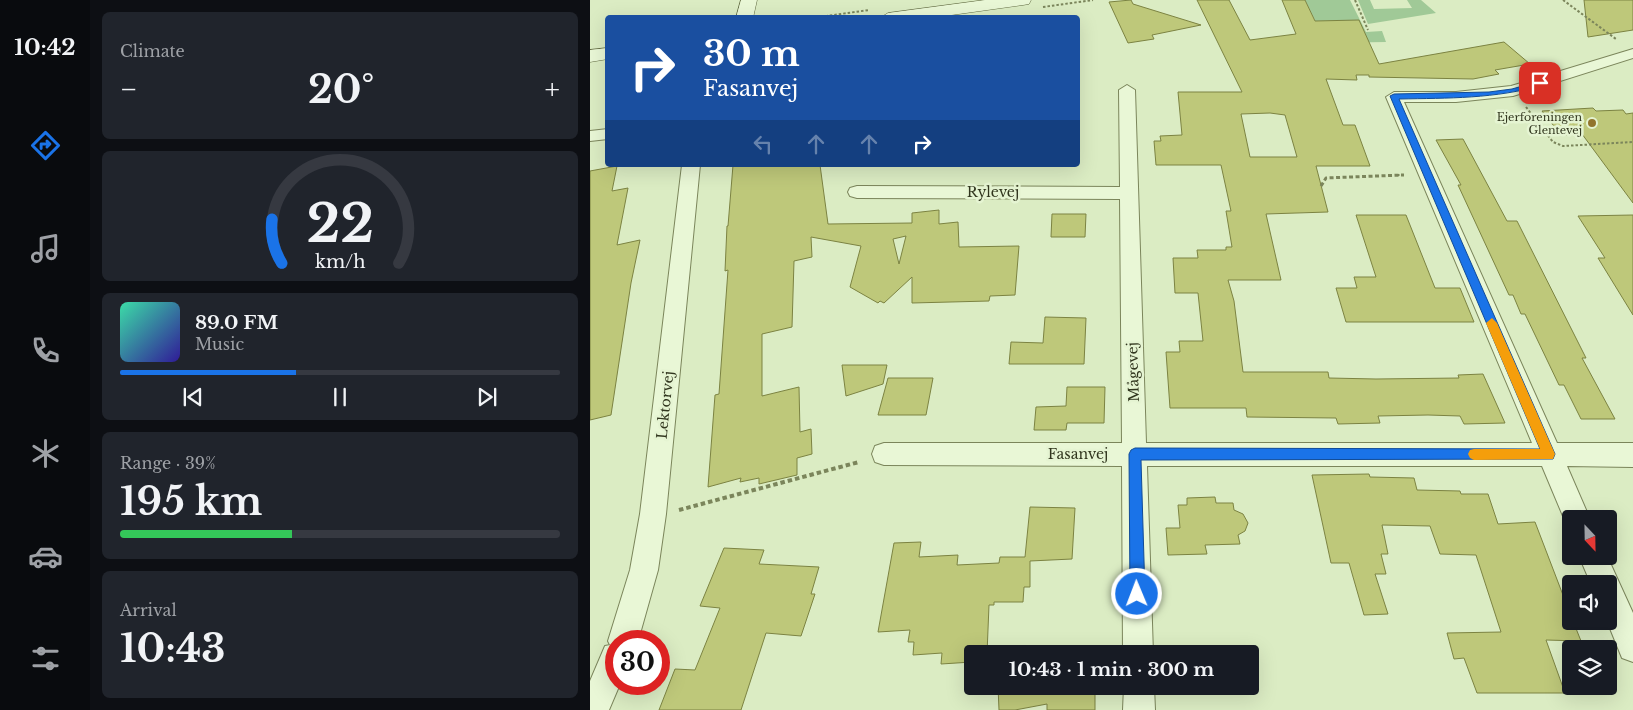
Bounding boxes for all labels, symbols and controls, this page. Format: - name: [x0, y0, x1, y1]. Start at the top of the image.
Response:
- text: 30 m: [703, 32, 800, 75]
- text: 10:42: [14, 34, 76, 61]
- icon: right: [620, 35, 685, 100]
- text: Climate: [120, 41, 185, 61]
- pin: [1519, 62, 1561, 104]
- text: 20°: [308, 66, 374, 113]
- icon: arrive: [1526, 69, 1554, 97]
- text: −: [120, 72, 138, 107]
- text: +: [545, 72, 560, 107]
- text: Fasanvej: [703, 75, 798, 102]
- place label: Ejerforeningen Glentevej: [1497, 110, 1582, 137]
- marker: Ejerforeningen Glentevej: [1586, 117, 1598, 129]
- icon: directions: [28, 128, 63, 163]
- icon: left: [749, 130, 777, 158]
- icon: ahead: [802, 130, 830, 158]
- icon: ahead: [855, 130, 883, 158]
- icon: right: [908, 130, 936, 158]
- street label: Rylevej: [967, 183, 1019, 201]
- text: 22: [306, 192, 374, 256]
- icon: music: [28, 231, 63, 266]
- text: km/h: [315, 251, 365, 273]
- text: 89.0 FM: [195, 311, 278, 334]
- icon: phone: [28, 333, 63, 368]
- text: Music: [195, 334, 244, 354]
- street label: Mågevej: [1123, 342, 1143, 402]
- street label: Lektorvej: [652, 370, 678, 440]
- icon: previous: [179, 383, 207, 411]
- icon: pause: [326, 383, 354, 411]
- icon: next: [473, 383, 501, 411]
- icon: climate: [28, 436, 63, 471]
- street label: Fasanvej: [1048, 445, 1108, 463]
- text: Range · 39%: [120, 453, 216, 473]
- text: 195 km: [120, 478, 262, 525]
- north arrow: [1562, 510, 1618, 565]
- map controls: [1562, 510, 1617, 695]
- icon: car: [28, 539, 63, 574]
- position arrow: [1110, 567, 1162, 619]
- button: sound: [1562, 575, 1617, 630]
- text: Arrival: [120, 600, 177, 620]
- text: 10:43: [120, 625, 226, 672]
- speed limit sign: 30: [605, 630, 670, 695]
- button: layers: [1562, 640, 1617, 695]
- icon: filters: [28, 641, 63, 676]
- text: 10:43 · 1 min · 300 m: [1009, 658, 1214, 681]

